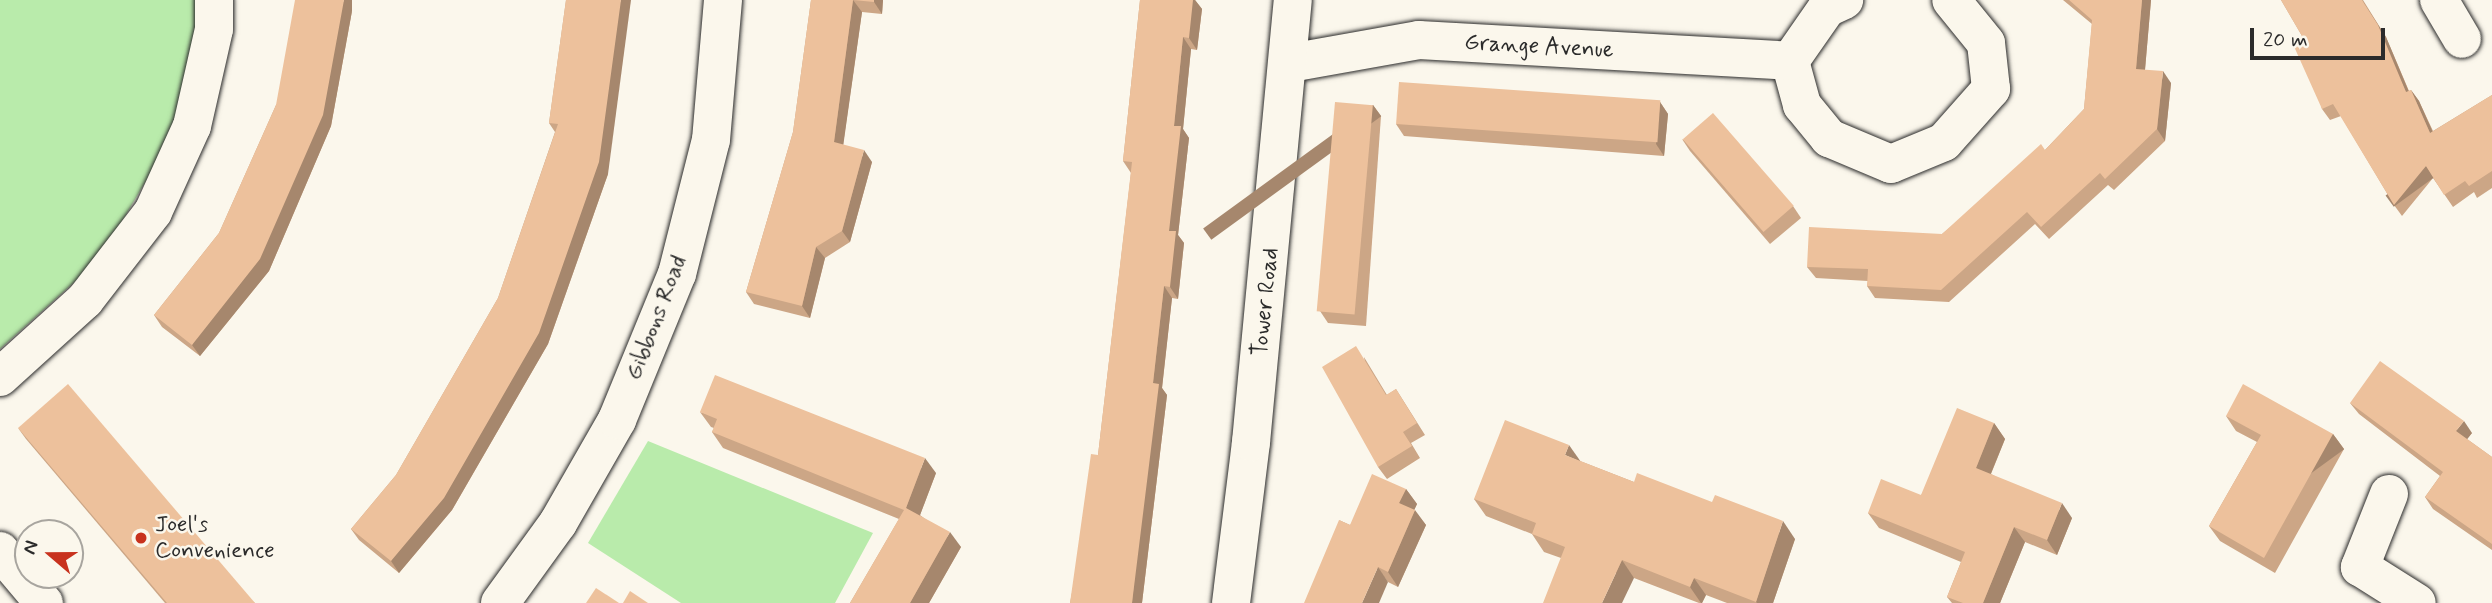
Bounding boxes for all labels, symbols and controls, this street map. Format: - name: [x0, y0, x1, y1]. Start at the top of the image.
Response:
- scale bar: [2254, 14, 2389, 58]
- text: 20 m: [2263, 26, 2308, 54]
- street label: Grange Avenue: [1462, 29, 1616, 65]
- street label: Tower Road: [1247, 246, 1285, 358]
- street label: Gibbons Road: [621, 252, 693, 384]
- place label: Joel's Convenience: [155, 511, 275, 565]
- north arrow: [14, 519, 84, 589]
- marker: Joel's Convenience: [133, 530, 149, 546]
- text: N: [17, 537, 45, 558]

